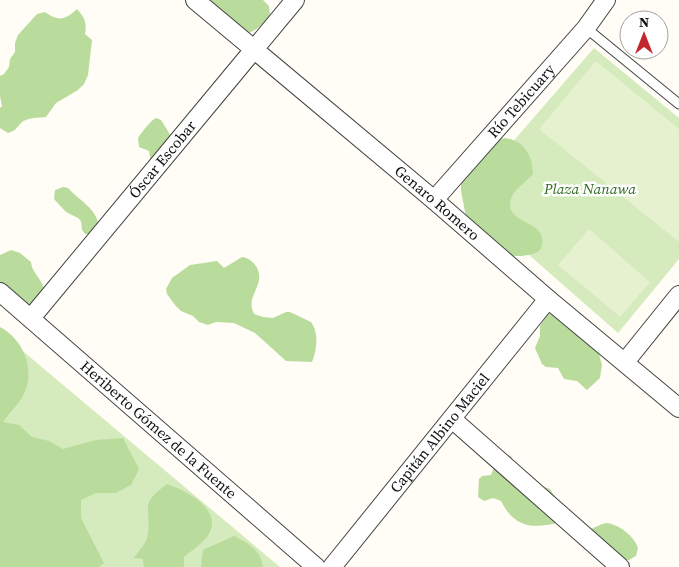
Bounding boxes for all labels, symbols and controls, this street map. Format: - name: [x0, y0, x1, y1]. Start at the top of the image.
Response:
- north arrow: [619, 10, 669, 60]
- text: N: [639, 12, 649, 32]
- street label: Río Tebicuary: [483, 59, 560, 142]
- street label: Óscar Escobar: [124, 115, 201, 203]
- street label: Genaro Romero: [390, 160, 485, 245]
- park label: Plaza Nanawa: [543, 178, 636, 199]
- street label: Heriberto Gómez de la Fuente: [76, 356, 242, 504]
- street label: Capitán Albino Maciel: [385, 368, 495, 497]

